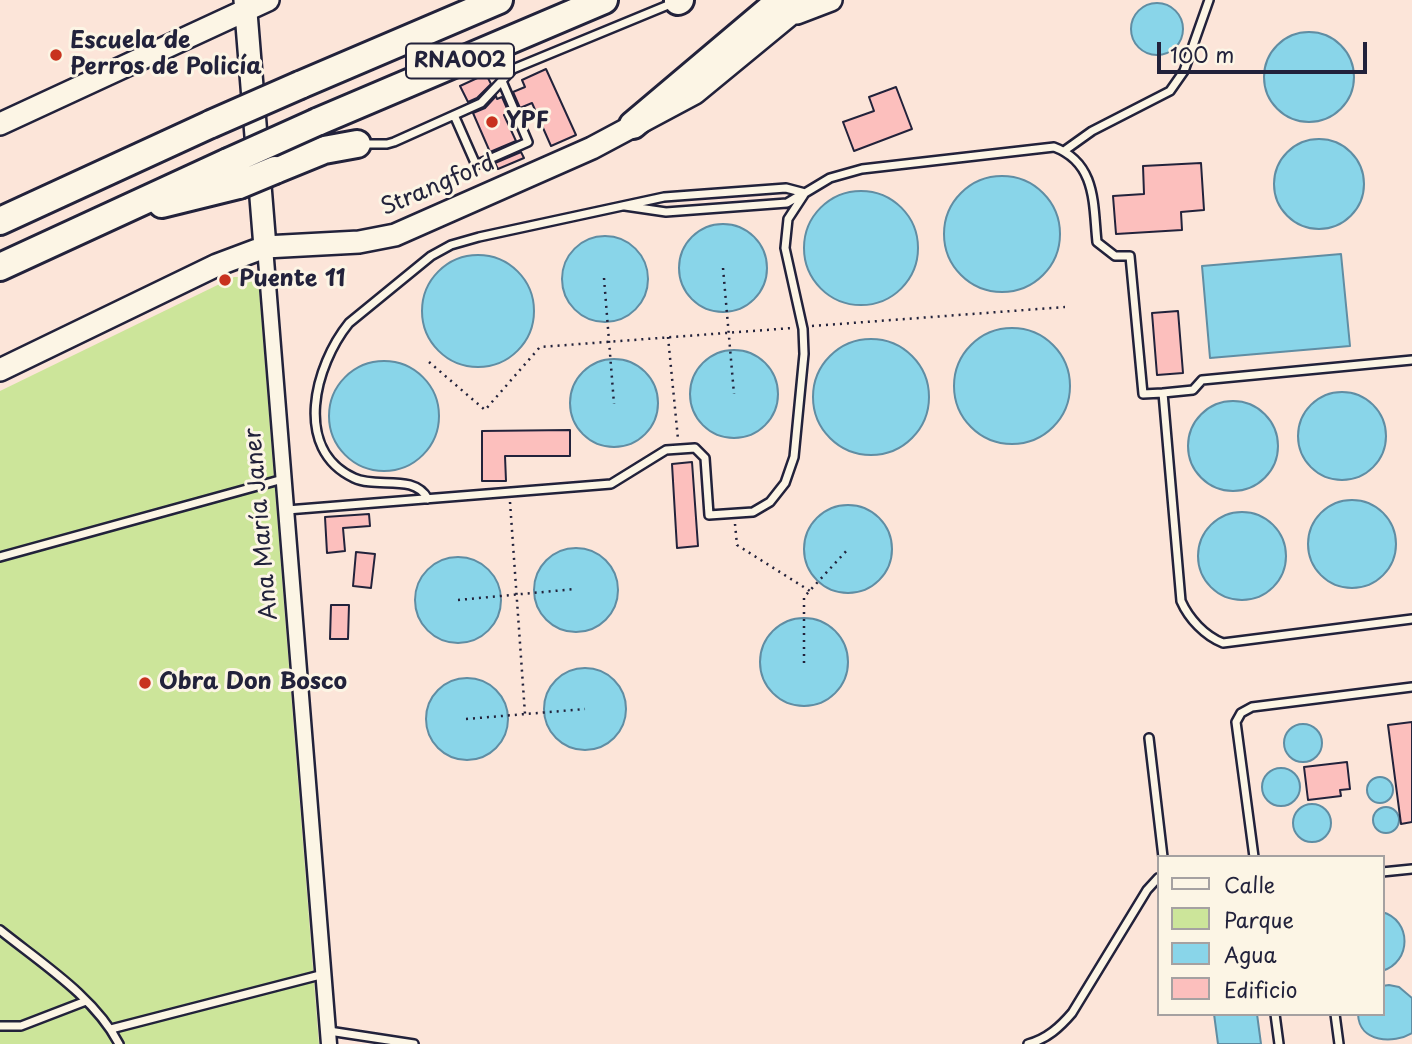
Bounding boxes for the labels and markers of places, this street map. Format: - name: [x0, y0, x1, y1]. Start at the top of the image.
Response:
- place label: Escuela de Perros de Policía: [70, 28, 262, 82]
- marker: Escuela de Perros de Policía: [48, 47, 64, 63]
- place label: YPF: [506, 108, 549, 136]
- marker: YPF: [484, 114, 500, 130]
- place label: Puente 11: [239, 266, 345, 294]
- marker: Puente 11: [217, 272, 233, 288]
- place label: Obra Don Bosco: [159, 669, 347, 697]
- marker: Obra Don Bosco: [137, 675, 153, 691]

